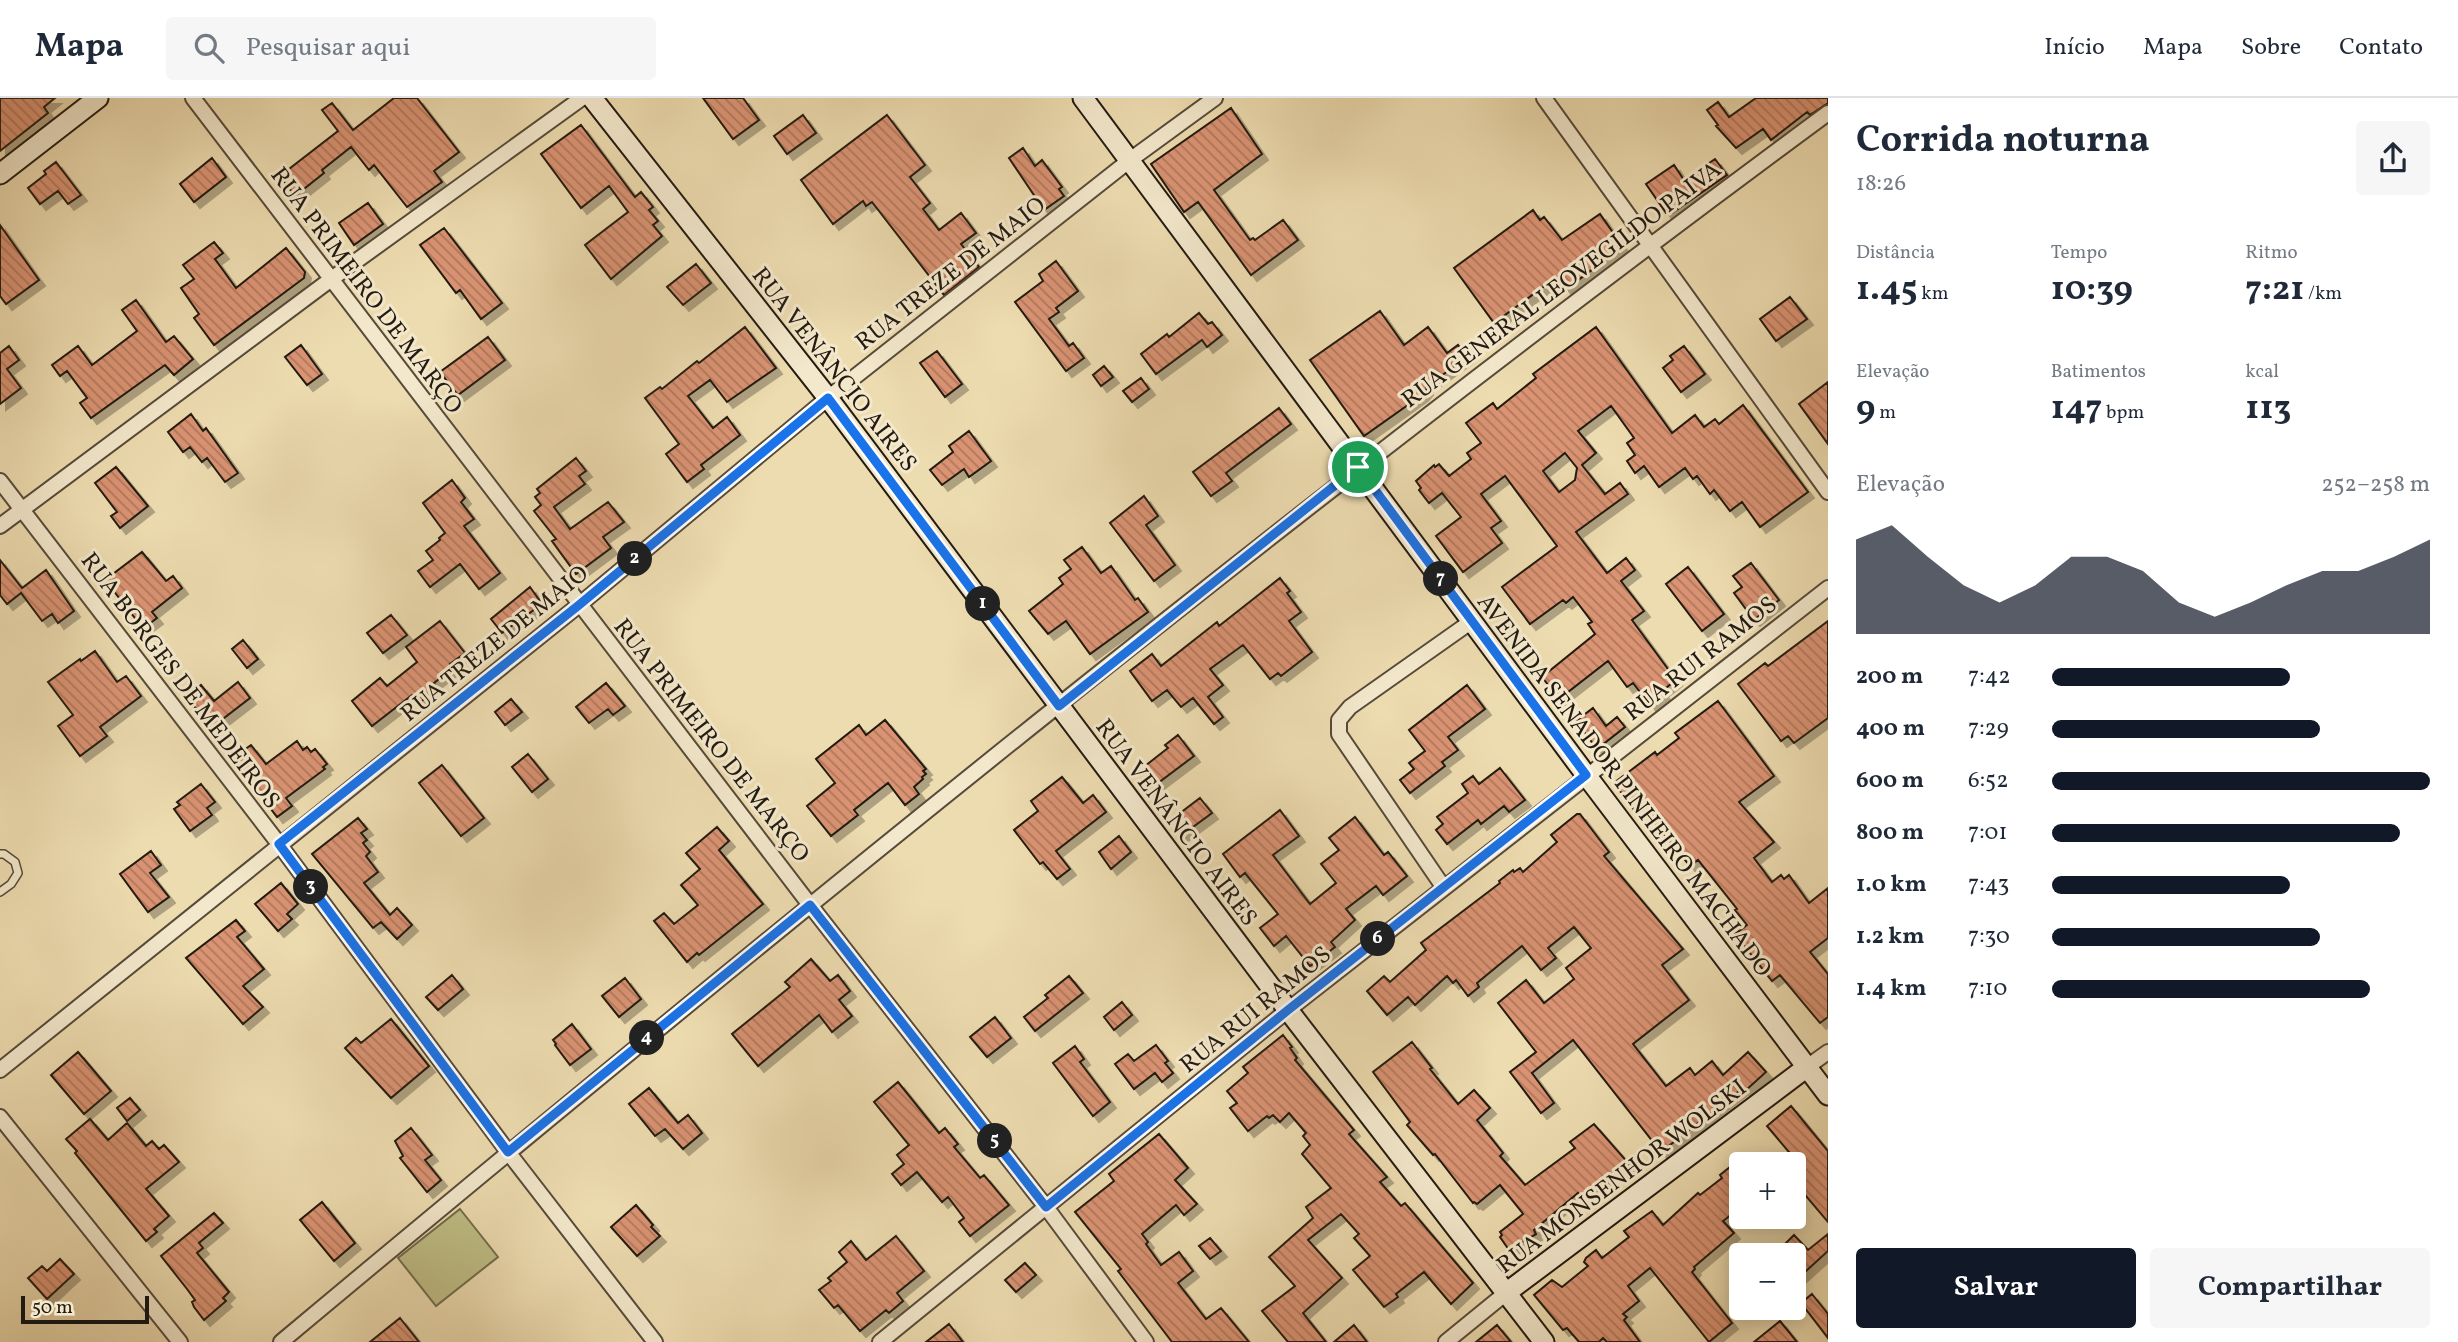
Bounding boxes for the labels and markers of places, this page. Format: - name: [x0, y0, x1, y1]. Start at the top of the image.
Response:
- pin: [1328, 437, 1388, 497]
- pin: 2: [618, 542, 652, 576]
- pin: 7: [1424, 561, 1458, 596]
- pin: 1: [965, 587, 1000, 622]
- pin: 3: [294, 870, 328, 904]
- pin: 6: [1360, 922, 1396, 956]
- pin: 4: [630, 1020, 664, 1056]
- pin: 5: [978, 1124, 1012, 1158]

